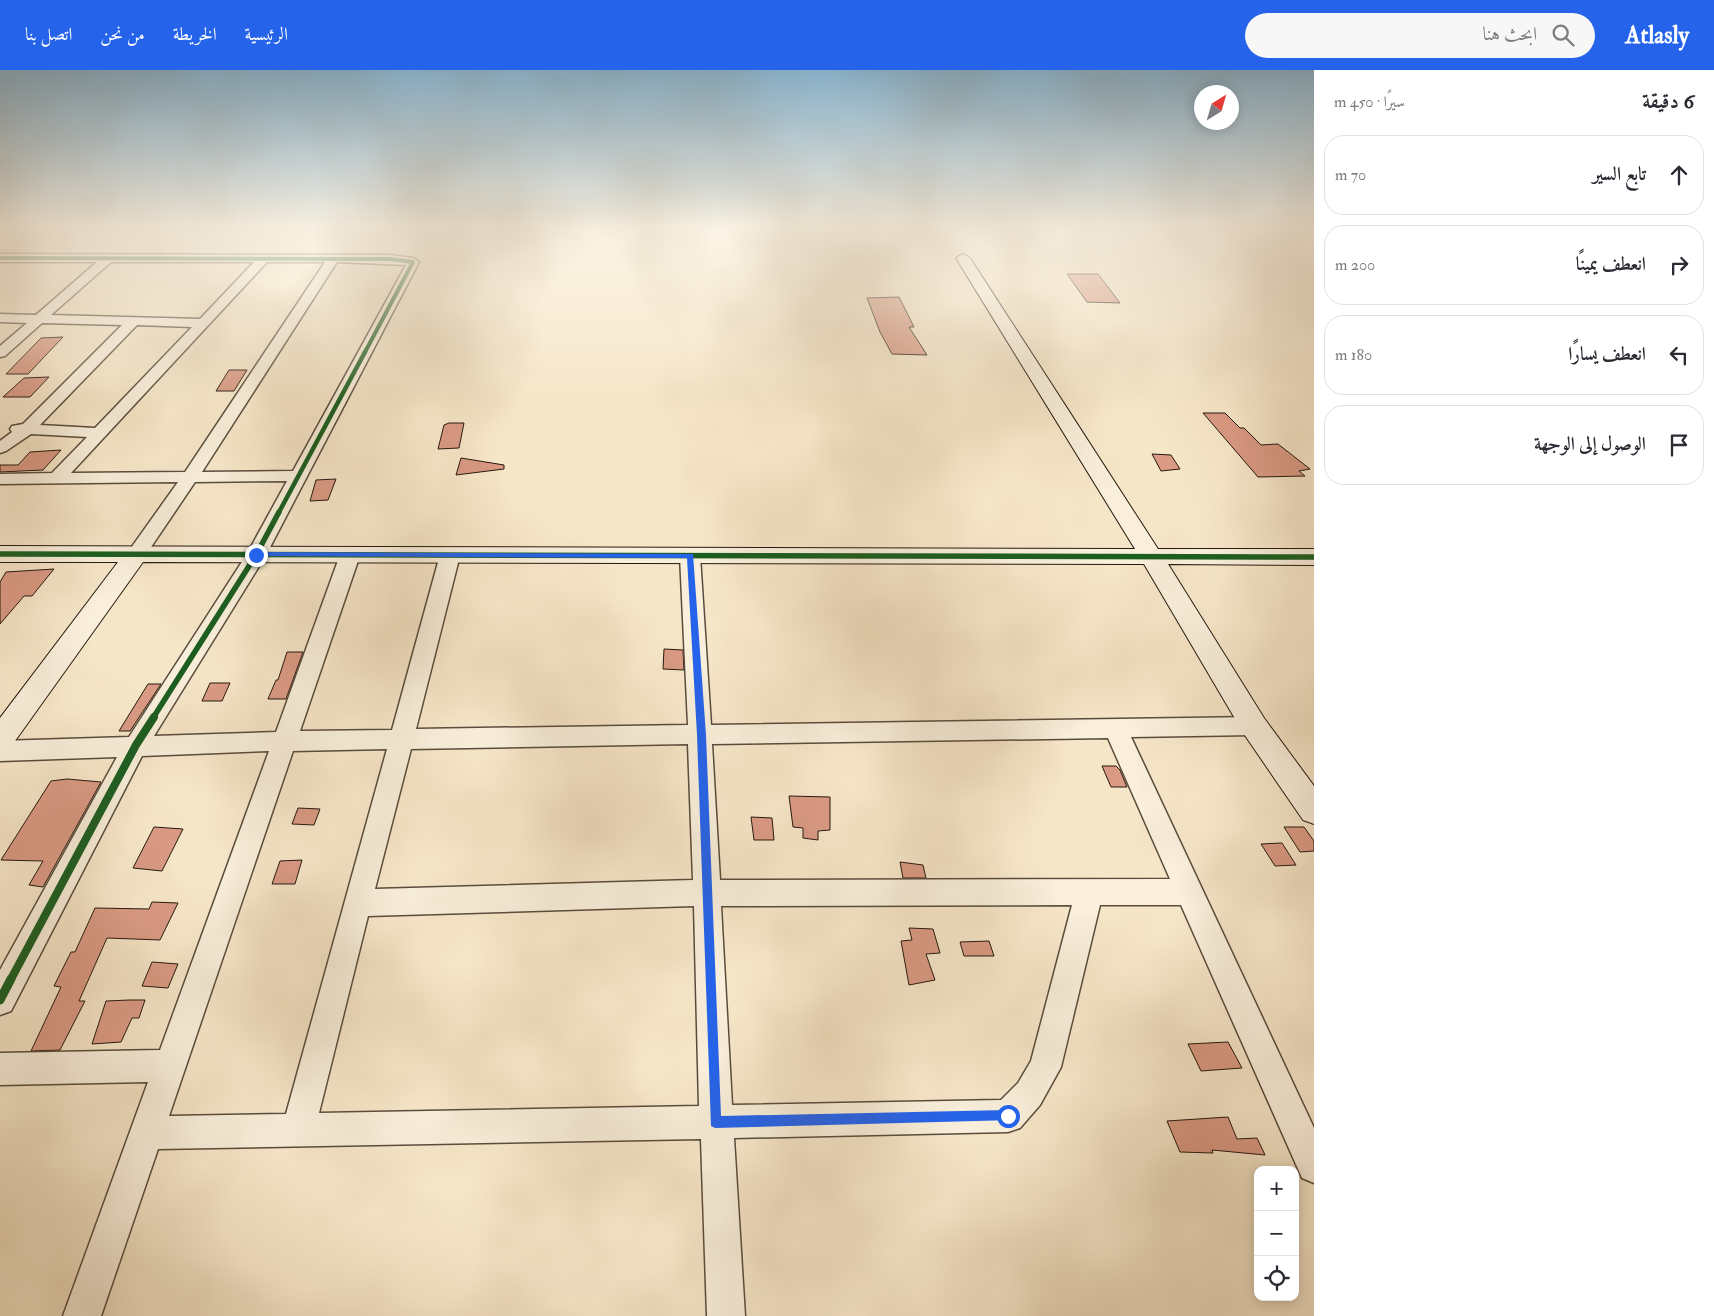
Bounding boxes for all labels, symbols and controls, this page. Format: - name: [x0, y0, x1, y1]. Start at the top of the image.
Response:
- search box: [1245, 13, 1595, 58]
- text: Atlasly: [1625, 20, 1689, 51]
- icon: search: [1549, 21, 1577, 49]
- text: ابحث هنا: [1483, 22, 1537, 46]
- text: اتصل بنا: [25, 23, 72, 46]
- text: من نحن: [100, 23, 145, 46]
- text: الخريطة: [173, 23, 217, 46]
- text: الرئيسية: [245, 23, 288, 46]
- north arrow: [1194, 85, 1239, 130]
- text: 6 دقيقة: [1642, 88, 1694, 115]
- text: سيرًا · 450 m: [1334, 92, 1405, 112]
- icon: ahead: [1665, 161, 1693, 189]
- text: تابع السير: [1592, 162, 1646, 186]
- text: 70 m: [1335, 165, 1366, 185]
- icon: right: [1665, 251, 1693, 279]
- text: انعطف يمينًا: [1576, 252, 1646, 276]
- text: 200 m: [1335, 255, 1375, 275]
- icon: left: [1665, 341, 1693, 369]
- text: انعطف يسارًا: [1568, 342, 1646, 366]
- text: 180 m: [1335, 345, 1372, 365]
- icon: arrive: [1665, 431, 1693, 459]
- text: الوصول إلى الوجهة: [1534, 432, 1646, 456]
- route end: [245, 544, 268, 567]
- route start: [997, 1105, 1020, 1128]
- map controls: [1254, 1166, 1299, 1301]
- button: +: [1254, 1166, 1299, 1211]
- button: −: [1254, 1211, 1299, 1256]
- button: locate: [1254, 1256, 1299, 1301]

